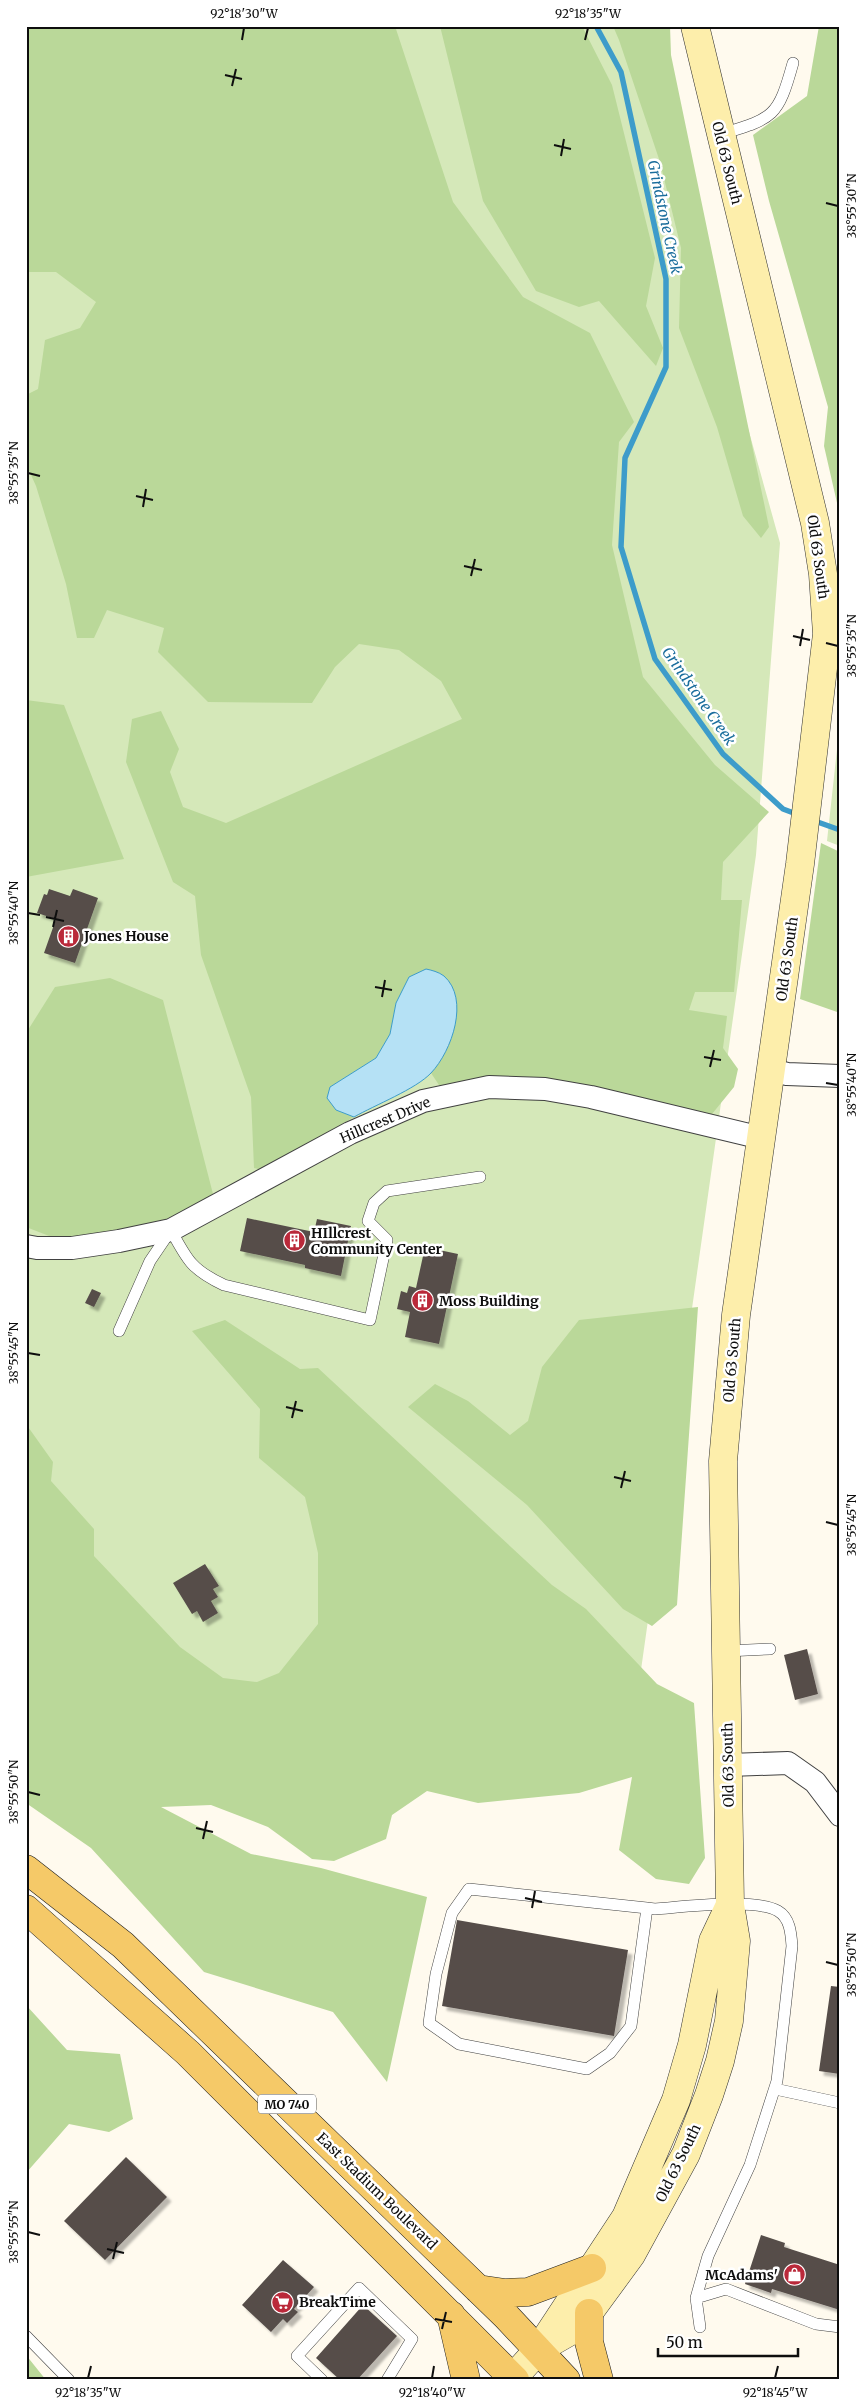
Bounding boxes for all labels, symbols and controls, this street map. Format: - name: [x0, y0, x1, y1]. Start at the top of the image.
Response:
- text: 92°18'30"W: [210, 6, 279, 21]
- text: 92°18'35"W: [555, 6, 622, 21]
- street label: Old 63 South: [708, 120, 746, 206]
- water label: Grindstone Creek: [644, 158, 686, 276]
- text: 38°55'30"N: [844, 173, 859, 238]
- text: 38°55'35"N: [6, 441, 21, 505]
- street label: Old 63 South: [803, 514, 833, 600]
- text: 38°55'35"N: [844, 614, 859, 678]
- water label: Grindstone Creek: [658, 643, 740, 749]
- text: 38°55'40"N: [6, 880, 21, 945]
- street label: Old 63 South: [772, 916, 802, 1002]
- building icon: Jones House: [56, 924, 80, 948]
- place label: Jones House: [83, 927, 169, 945]
- text: 38°55'40"N: [844, 1052, 859, 1117]
- street label: Hillcrest Drive: [337, 1093, 433, 1147]
- place label: HIllcrest Community Center: [311, 1224, 442, 1258]
- building icon: HIllcrest Community Center: [283, 1229, 307, 1253]
- building icon: Moss Building: [411, 1289, 435, 1313]
- place label: Moss Building: [439, 1292, 539, 1310]
- street label: Old 63 South: [719, 1317, 745, 1403]
- text: 38°55'45"N: [6, 1321, 21, 1384]
- text: 38°55'45"N: [844, 1493, 859, 1556]
- street label: Old 63 South: [718, 1722, 738, 1808]
- text: 38°55'50"N: [6, 1759, 21, 1824]
- text: 38°55'50"N: [844, 1932, 859, 1997]
- road number: MO 740: [258, 2094, 316, 2114]
- street label: Old 63 South: [651, 2121, 705, 2205]
- street label: East Stadium Boulevard: [313, 2129, 441, 2254]
- text: 38°55'55"N: [6, 2200, 21, 2264]
- shop icon: McAdams': [782, 2263, 806, 2287]
- place label: McAdams': [705, 2266, 778, 2284]
- supermarket icon: BreakTime: [271, 2290, 295, 2314]
- place label: BreakTime: [299, 2293, 376, 2311]
- scale bar: [658, 2326, 798, 2358]
- text: 50 m: [666, 2333, 703, 2352]
- text: 92°18'35"W: [55, 2385, 122, 2400]
- text: 92°18'40"W: [399, 2385, 466, 2400]
- text: 92°18'45"W: [743, 2385, 808, 2400]

